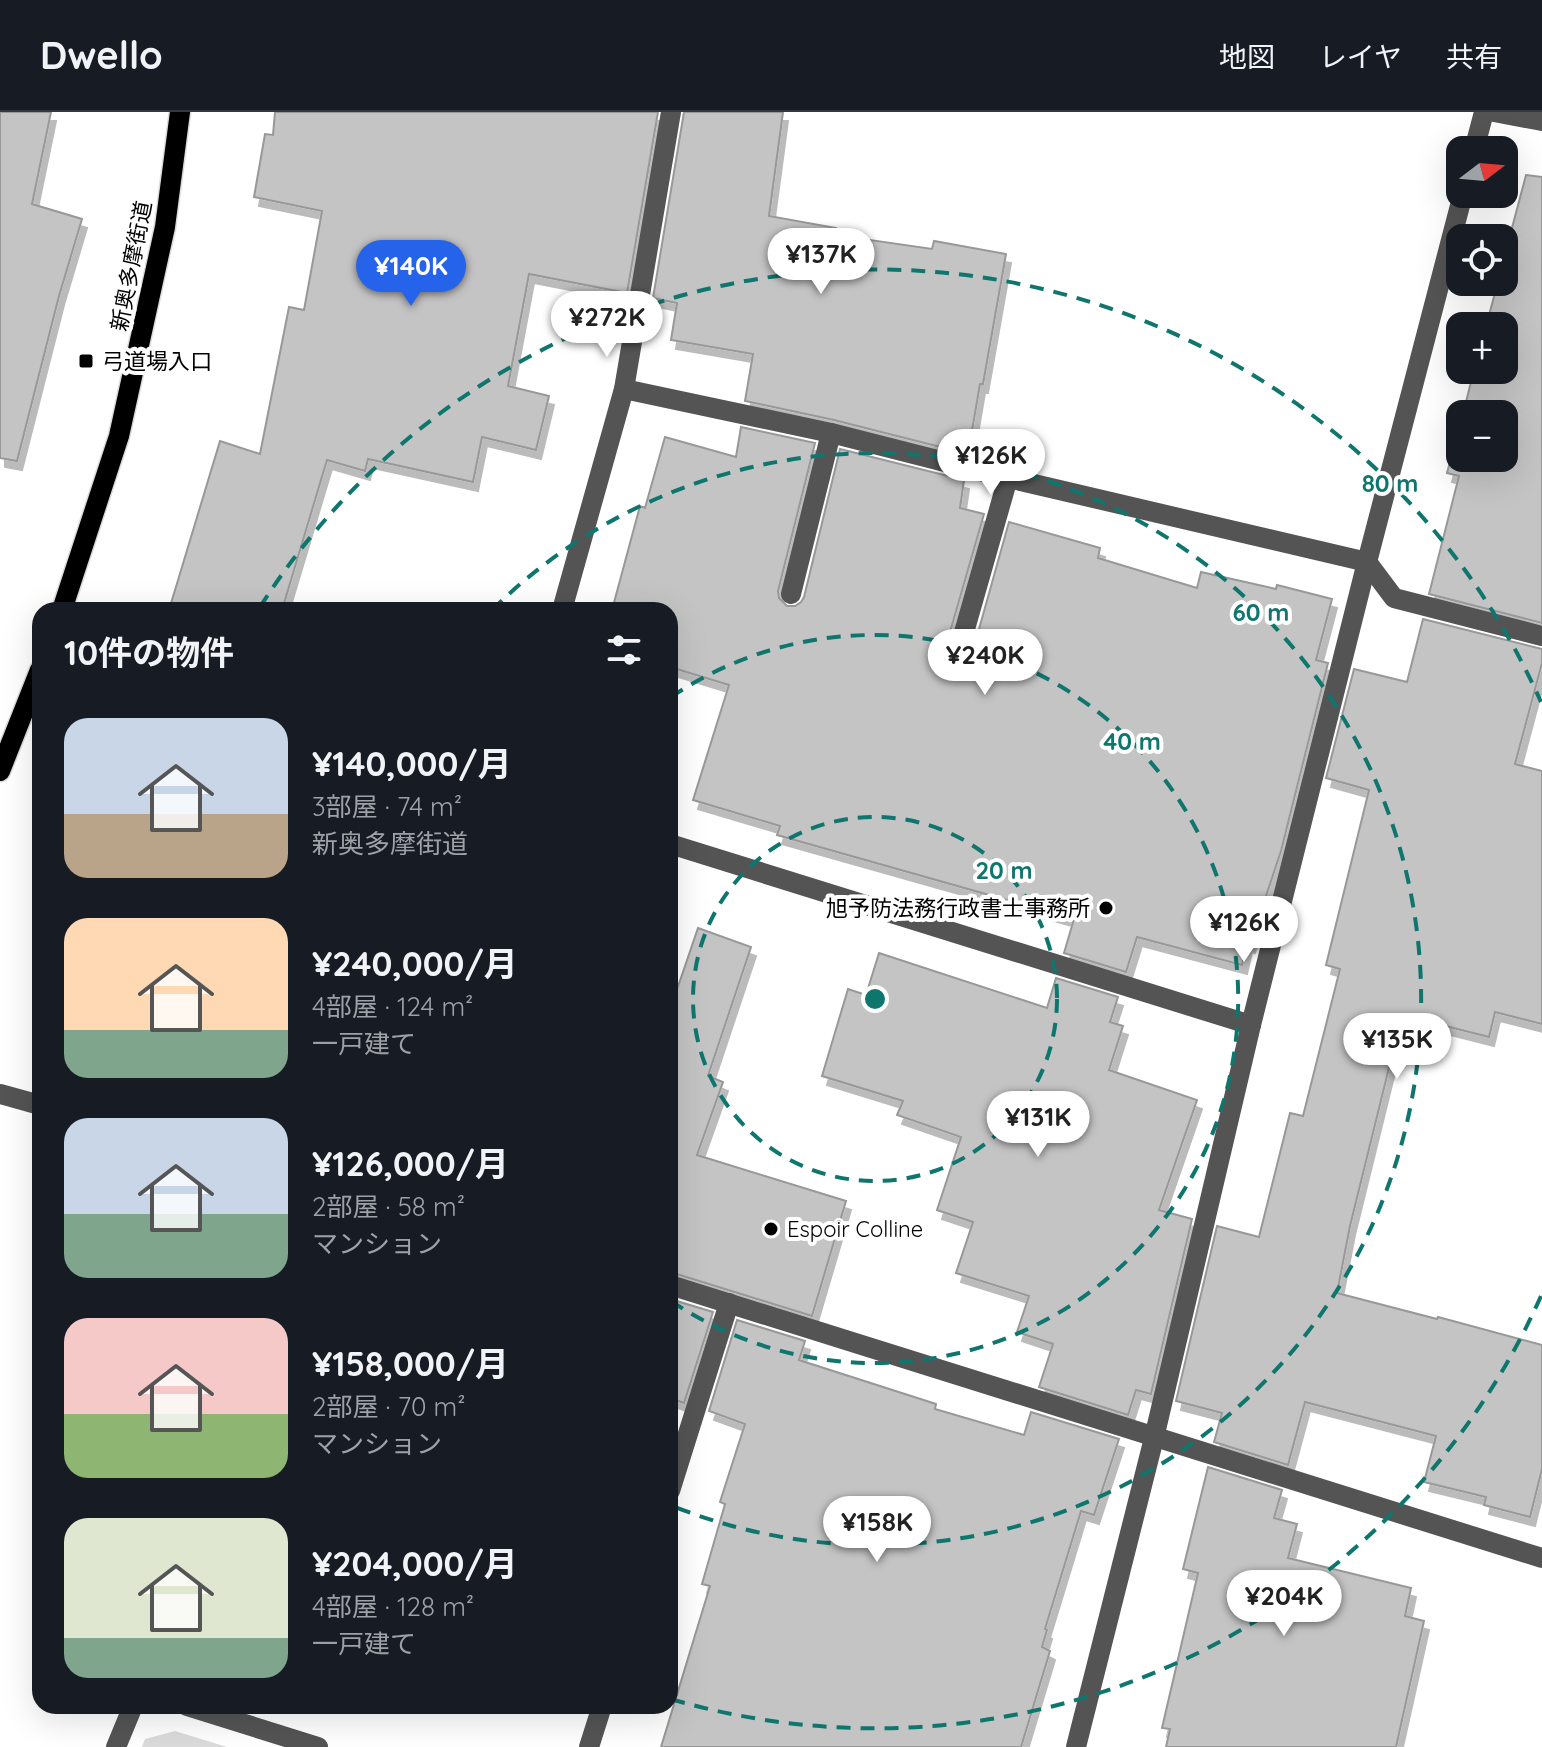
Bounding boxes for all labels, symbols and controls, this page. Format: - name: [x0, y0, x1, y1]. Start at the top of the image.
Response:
- text: Dwello: [40, 31, 163, 79]
- text: 地図: [1219, 39, 1275, 74]
- text: レイヤ: [1319, 39, 1402, 74]
- text: 共有: [1446, 39, 1502, 74]
- north arrow: [1446, 136, 1518, 208]
- map controls: [1446, 136, 1518, 472]
- street label: 新奥多摩街道: [105, 199, 157, 333]
- button: locate: [1446, 224, 1518, 296]
- pin: ¥137K: [765, 228, 877, 296]
- text: ¥137K: [786, 237, 856, 270]
- pin: ¥140K: [355, 240, 467, 308]
- text: ¥140K: [374, 249, 448, 282]
- pin: ¥272K: [551, 291, 663, 359]
- text: ¥272K: [569, 300, 645, 333]
- button: +: [1446, 312, 1518, 384]
- place label: 弓道場入口: [102, 347, 212, 375]
- marker: 弓道場入口: [77, 352, 95, 370]
- button: −: [1446, 400, 1518, 472]
- pin: ¥126K: [935, 429, 1047, 497]
- text: ¥126K: [955, 438, 1027, 471]
- text: 80 m: [1362, 468, 1418, 498]
- text: 60 m: [1233, 597, 1289, 627]
- icon: filters: [602, 628, 646, 672]
- pin: ¥240K: [929, 629, 1041, 697]
- text: 10件の物件: [64, 631, 234, 674]
- text: ¥240K: [946, 638, 1024, 671]
- text: 40 m: [1103, 726, 1161, 756]
- text: ¥140,000/月: [312, 742, 512, 785]
- icon: home: [128, 750, 224, 846]
- text: 3部屋 · 74 m²: [312, 790, 462, 823]
- text: 新奥多摩街道: [312, 827, 468, 860]
- text: 20 m: [975, 855, 1033, 885]
- place label: 旭予防法務行政書士事務所: [826, 894, 1090, 922]
- pin: ¥126K: [1188, 896, 1300, 964]
- marker: 旭予防法務行政書士事務所: [1097, 899, 1115, 917]
- text: ¥126K: [1208, 905, 1280, 938]
- text: ¥240,000/月: [312, 942, 518, 985]
- icon: home: [128, 950, 224, 1046]
- centre of rings: [861, 985, 889, 1013]
- text: 4部屋 · 124 m²: [312, 990, 473, 1023]
- pin: ¥135K: [1341, 1013, 1453, 1081]
- text: ¥135K: [1361, 1022, 1433, 1055]
- text: 一戸建て: [312, 1027, 416, 1060]
- pin: ¥131K: [982, 1091, 1094, 1159]
- text: ¥131K: [1005, 1100, 1071, 1133]
- text: ¥126,000/月: [312, 1142, 509, 1185]
- icon: home: [128, 1150, 224, 1246]
- text: 2部屋 · 58 m²: [312, 1190, 465, 1223]
- place label: Espoir Colline: [787, 1215, 923, 1243]
- marker: Espoir Colline: [762, 1220, 780, 1238]
- text: マンション: [312, 1227, 442, 1260]
- text: ¥158,000/月: [312, 1342, 509, 1385]
- icon: home: [128, 1350, 224, 1446]
- text: 2部屋 · 70 m²: [312, 1390, 466, 1423]
- text: マンション: [312, 1427, 442, 1460]
- pin: ¥158K: [821, 1496, 933, 1564]
- text: ¥158K: [841, 1505, 913, 1538]
- text: ¥204,000/月: [312, 1542, 518, 1585]
- icon: home: [128, 1550, 224, 1646]
- pin: ¥204K: [1228, 1570, 1340, 1638]
- text: ¥204K: [1245, 1579, 1323, 1612]
- text: 4部屋 · 128 m²: [312, 1590, 474, 1623]
- text: 一戸建て: [312, 1627, 416, 1660]

